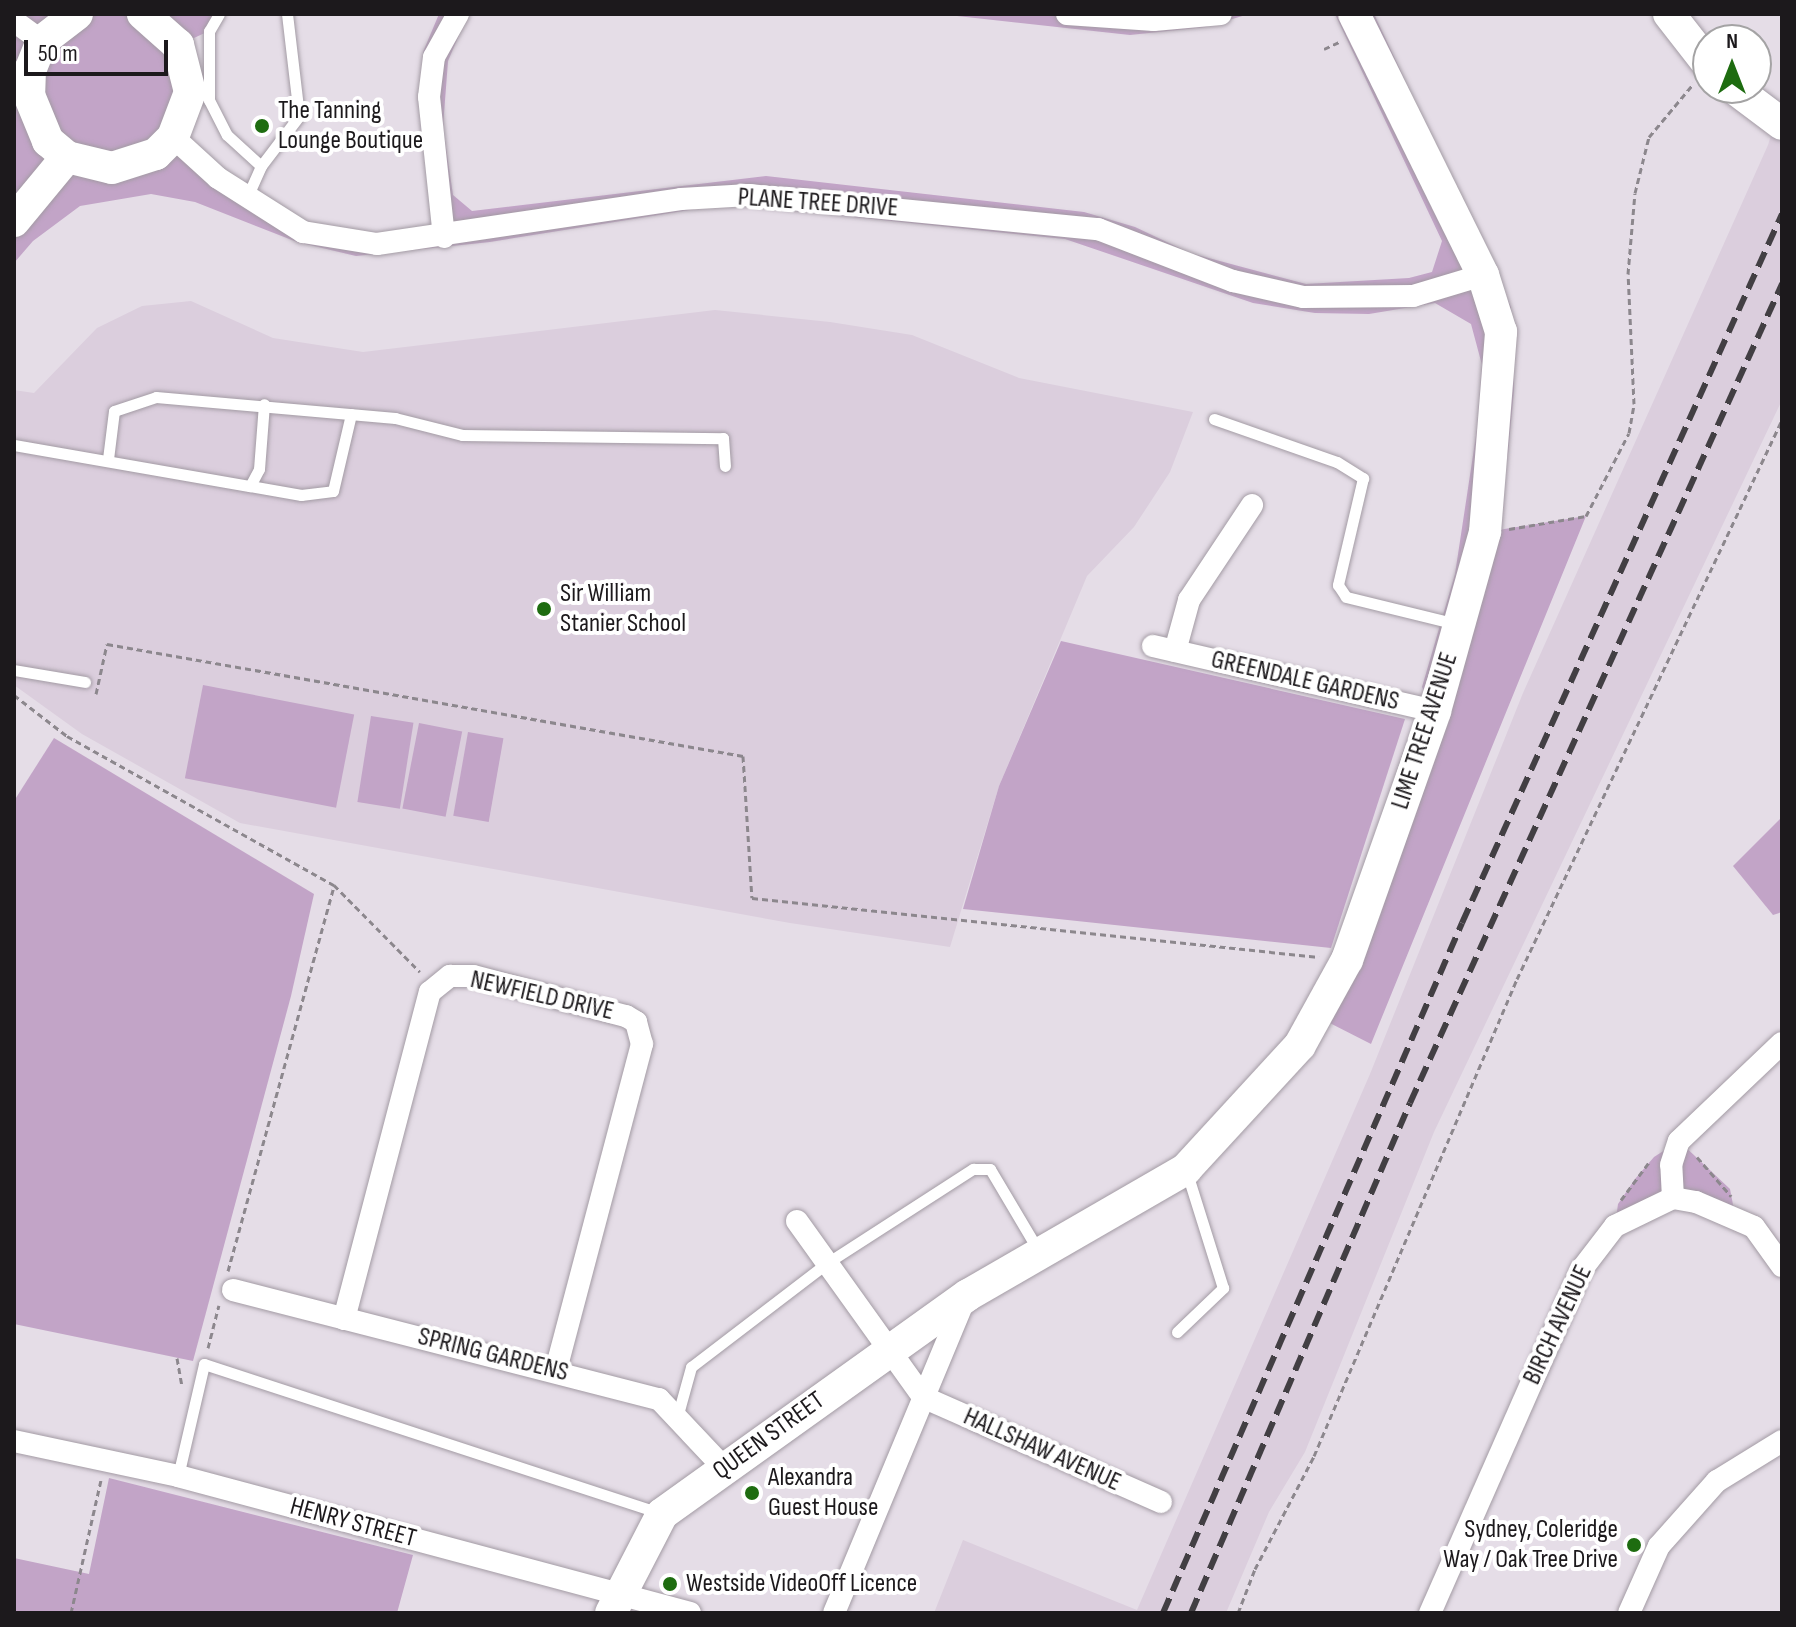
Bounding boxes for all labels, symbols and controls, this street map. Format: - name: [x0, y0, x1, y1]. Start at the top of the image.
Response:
- scale bar: [28, 24, 172, 74]
- north arrow: [1692, 24, 1772, 104]
- text: N: [1726, 28, 1738, 55]
- text: 50 m: [38, 39, 78, 68]
- place label: The Tanning Lounge Boutique: [278, 95, 423, 156]
- marker: The Tanning Lounge Boutique: [253, 117, 271, 135]
- street label: PLANE TREE DRIVE: [737, 182, 899, 224]
- place label: Sir William Stanier School: [560, 578, 686, 640]
- marker: Sir William Stanier School: [535, 600, 553, 618]
- street label: GREENDALE GARDENS: [1208, 644, 1402, 718]
- street label: LIME TREE AVENUE: [1385, 649, 1465, 813]
- street label: NEWFIELD DRIVE: [467, 964, 617, 1028]
- street label: BIRCH AVENUE: [1517, 1260, 1599, 1390]
- street label: SPRING GARDENS: [415, 1321, 571, 1389]
- street label: QUEEN STREET: [707, 1385, 831, 1487]
- street label: HALLSHAW AVENUE: [958, 1401, 1126, 1499]
- place label: Alexandra Guest House: [768, 1462, 878, 1524]
- marker: Alexandra Guest House: [743, 1484, 761, 1502]
- street label: HENRY STREET: [287, 1491, 419, 1555]
- place label: Sydney, Coleridge Way / Oak Tree Drive: [1443, 1514, 1618, 1576]
- marker: Sydney, Coleridge Way / Oak Tree Drive: [1625, 1536, 1643, 1554]
- place label: Westside VideoOff Licence: [686, 1568, 917, 1600]
- marker: Westside VideoOff Licence: [661, 1575, 679, 1593]

